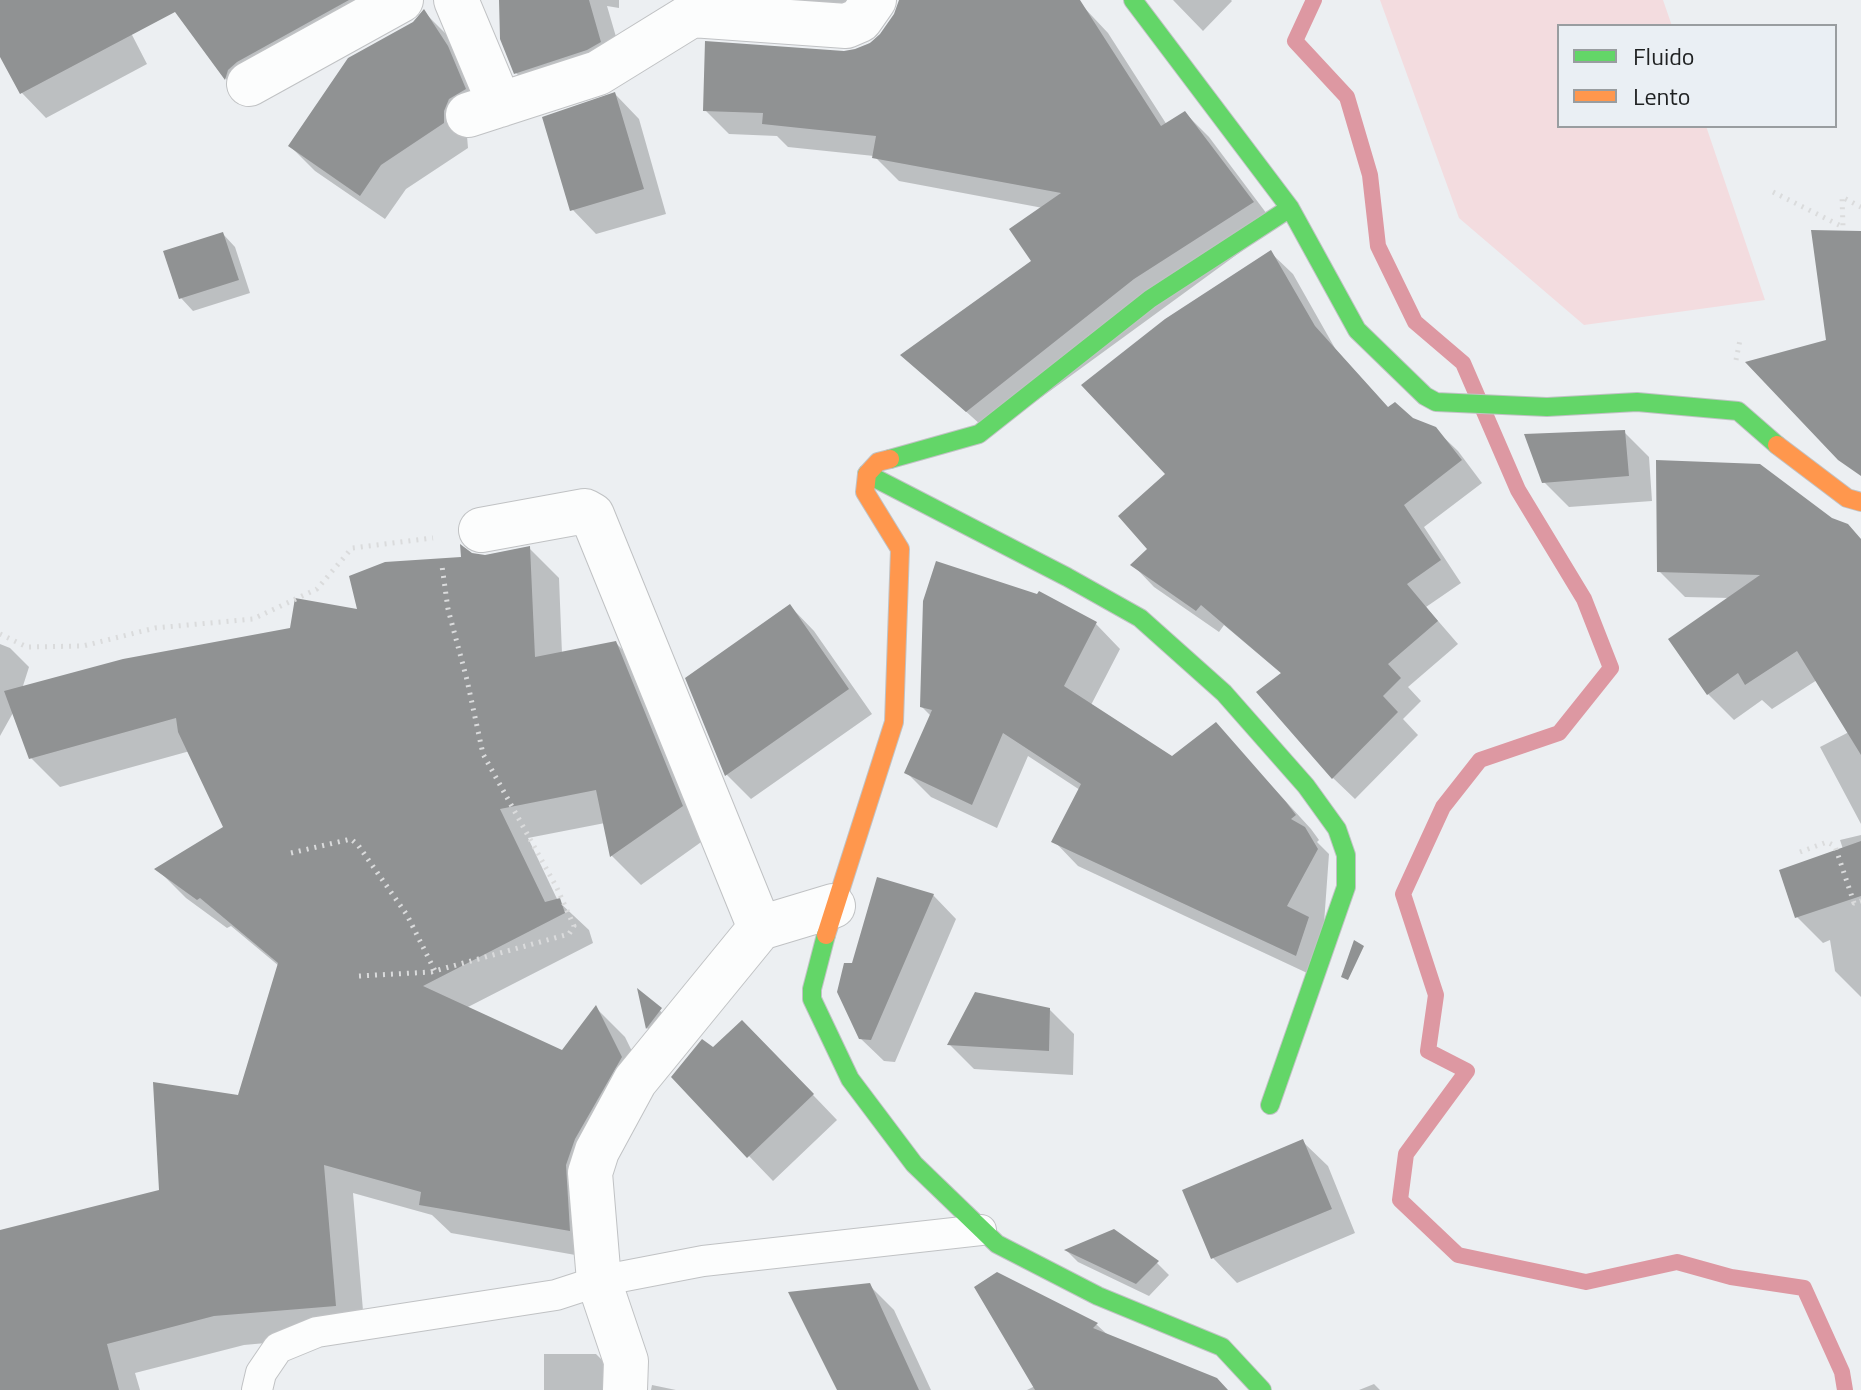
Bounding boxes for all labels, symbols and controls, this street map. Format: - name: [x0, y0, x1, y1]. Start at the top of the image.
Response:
- legend: [1557, 24, 1837, 128]
- text: Fluido: [1633, 38, 1695, 74]
- text: Lento: [1633, 78, 1690, 114]

